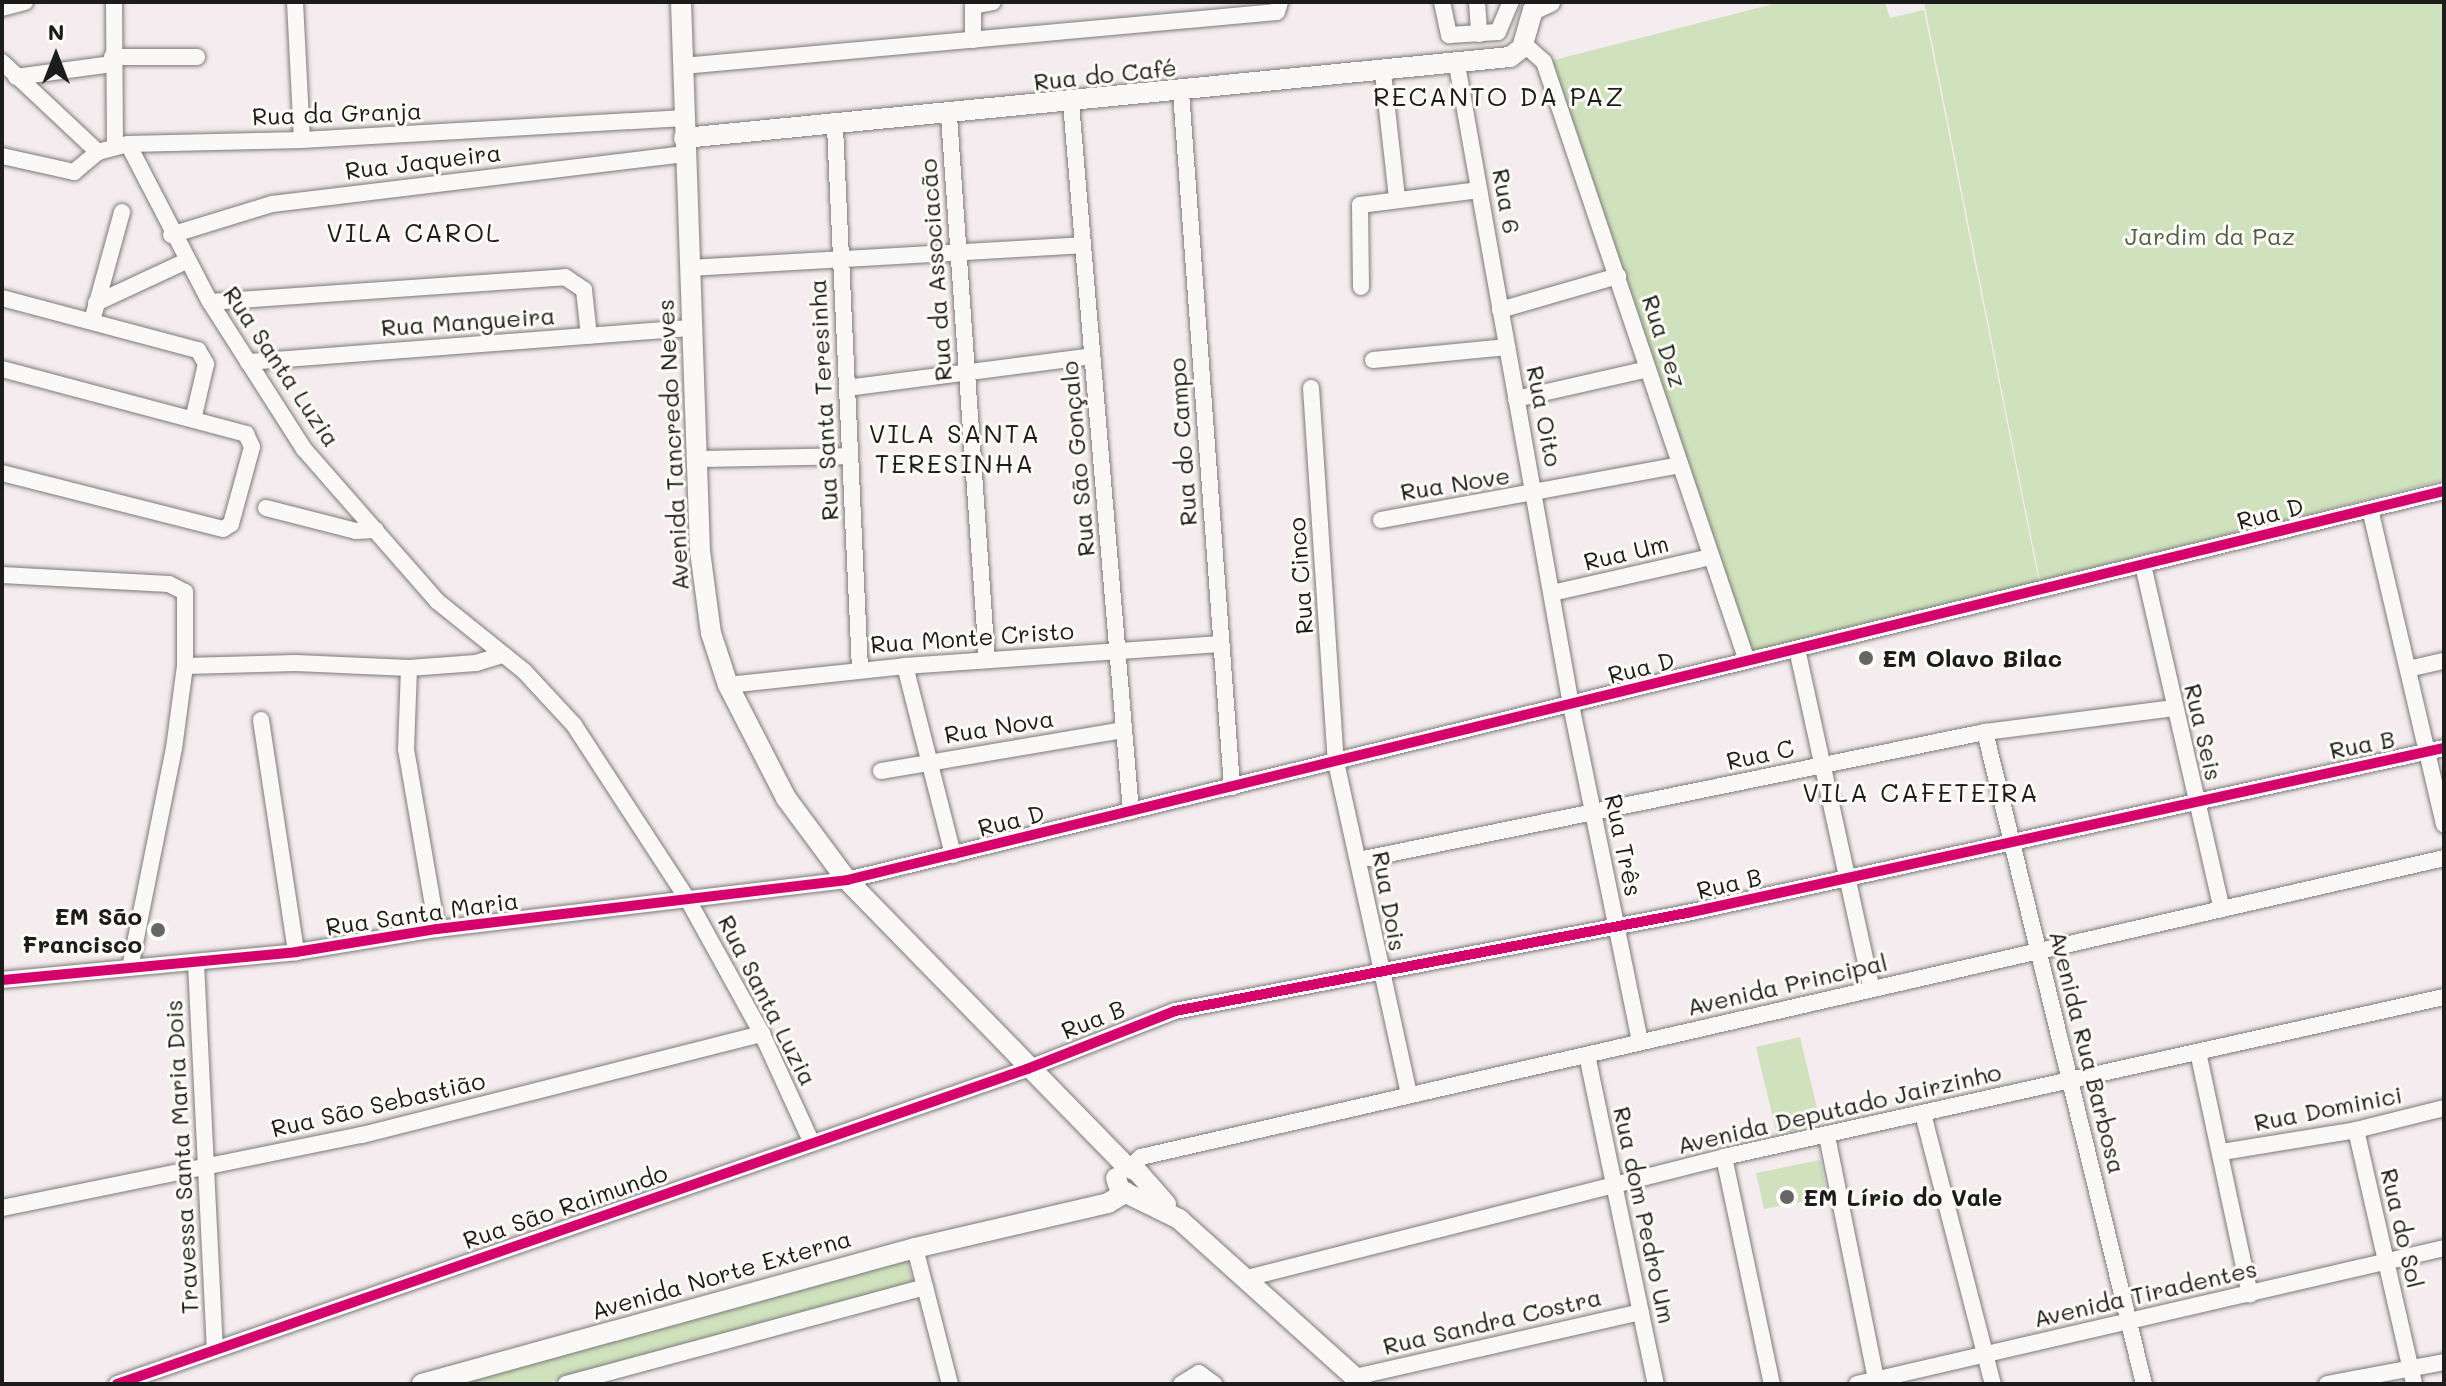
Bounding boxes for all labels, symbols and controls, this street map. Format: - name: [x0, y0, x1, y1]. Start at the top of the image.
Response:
- north arrow: [16, 16, 96, 96]
- text: N: [48, 17, 64, 46]
- street label: Rua do Café: [1032, 52, 1178, 96]
- district label: RECANTO DA PAZ: [1373, 81, 1625, 113]
- street label: Rua da Granja: [252, 96, 422, 130]
- street label: Rua Jaqueira: [343, 137, 503, 185]
- street label: Rua da Associacão: [913, 158, 957, 382]
- street label: Rua 6: [1487, 166, 1527, 236]
- district label: VILA CAROL: [326, 217, 502, 249]
- park label: Jardim da Paz: [2125, 222, 2295, 250]
- street label: Rua Santa Teresinha: [802, 278, 844, 522]
- street label: Rua Santa Luzia: [218, 280, 346, 452]
- street label: Rua Dez: [1636, 291, 1694, 391]
- street label: Avenida Tancredo Neves: [650, 299, 694, 591]
- street label: Rua Mangueira: [380, 301, 556, 341]
- street label: Rua do Campo: [1162, 357, 1202, 527]
- street label: Rua São Gonçalo: [1054, 360, 1100, 558]
- street label: Rua Oito: [1521, 363, 1569, 469]
- district label: VILA SANTA TERESINHA: [869, 418, 1041, 480]
- street label: Rua Nove: [1398, 460, 1512, 506]
- street label: Rua D: [2234, 491, 2306, 535]
- street label: Rua Cinco: [1282, 517, 1318, 635]
- street label: Rua Um: [1581, 528, 1671, 576]
- street label: Rua Monte Cristo: [869, 616, 1075, 658]
- place label: EM Olavo Bilac: [1882, 644, 2062, 672]
- street label: Rua D: [1605, 645, 1677, 689]
- marker: EM Olavo Bilac: [1857, 649, 1875, 667]
- street label: Rua Seis: [2179, 681, 2229, 783]
- street label: Rua Nova: [942, 703, 1056, 749]
- street label: Rua B: [2327, 724, 2397, 764]
- street label: Rua C: [1724, 733, 1796, 775]
- district label: VILA CAFETEIRA: [1802, 777, 2040, 809]
- street label: Rua Três: [1599, 791, 1649, 899]
- street label: Rua D: [975, 798, 1047, 842]
- street label: Rua Dois: [1367, 849, 1413, 953]
- street label: Rua B: [1694, 862, 1764, 904]
- street label: Rua Santa Maria: [324, 885, 520, 941]
- place label: EM São Francisco: [22, 902, 142, 958]
- street label: Rua Santa Luzia: [713, 910, 823, 1090]
- marker: EM São Francisco: [149, 921, 167, 939]
- street label: Avenida Rua Barbosa: [2044, 928, 2132, 1176]
- street label: Avenida Principal: [1684, 947, 1890, 1021]
- street label: Rua B: [1057, 993, 1129, 1045]
- street label: Travessa Santa Maria Dois: [158, 999, 204, 1315]
- street label: Avenida Deputado Jairzinho: [1674, 1057, 2004, 1159]
- street label: Rua São Sebastião: [268, 1065, 488, 1143]
- street label: Rua Dominici: [2251, 1080, 2405, 1136]
- street label: Rua dom Pedro Um: [1608, 1104, 1682, 1326]
- street label: Rua São Raimundo: [459, 1158, 671, 1254]
- street label: Rua do Sol: [2375, 1165, 2431, 1291]
- place label: EM Lírio do Vale: [1803, 1183, 2002, 1211]
- marker: EM Lírio do Vale: [1778, 1188, 1796, 1206]
- street label: Avenida Norte Externa: [588, 1223, 854, 1325]
- street label: Avenida Tiradentes: [2030, 1253, 2260, 1333]
- street label: Rua Sandra Costra: [1380, 1282, 1604, 1360]

